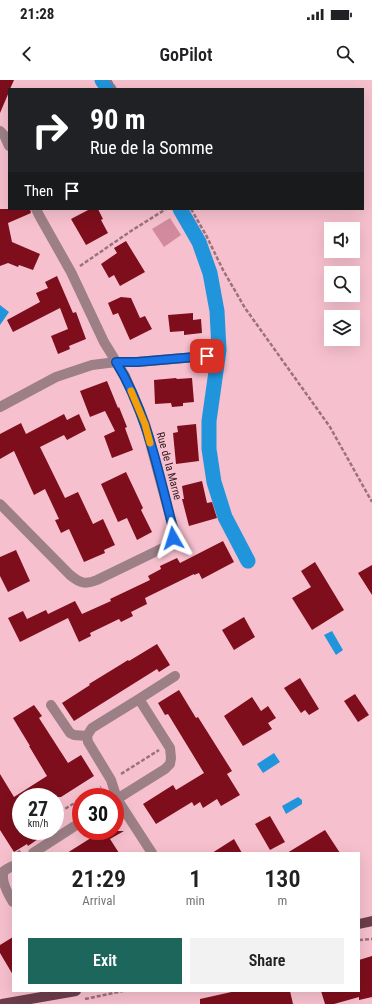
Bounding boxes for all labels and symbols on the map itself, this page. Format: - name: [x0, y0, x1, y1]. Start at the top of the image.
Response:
- pin: [190, 339, 224, 373]
- street label: Rue de la Marne: [154, 431, 184, 501]
- position arrow: [152, 517, 194, 559]
- speed limit sign: 30: [72, 788, 124, 840]

